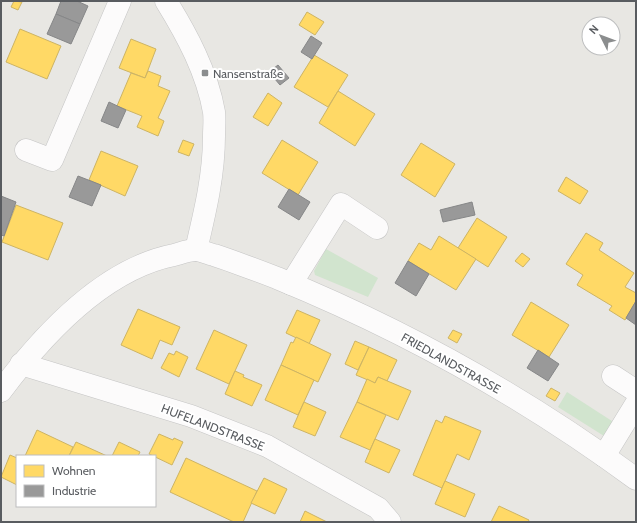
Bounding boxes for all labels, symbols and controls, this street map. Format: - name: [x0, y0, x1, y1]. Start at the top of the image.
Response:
- north arrow: [581, 16, 621, 56]
- text: N: [586, 22, 601, 37]
- place label: Nansenstraße: [213, 66, 283, 81]
- marker: Nansenstraße: [200, 68, 210, 78]
- street label: FRIEDLANDSTRASSE: [399, 329, 504, 397]
- street label: HUFELANDSTRASSE: [159, 400, 267, 454]
- legend: [16, 455, 156, 507]
- text: Wohnen: [52, 463, 96, 478]
- text: Industrie: [52, 483, 96, 498]

